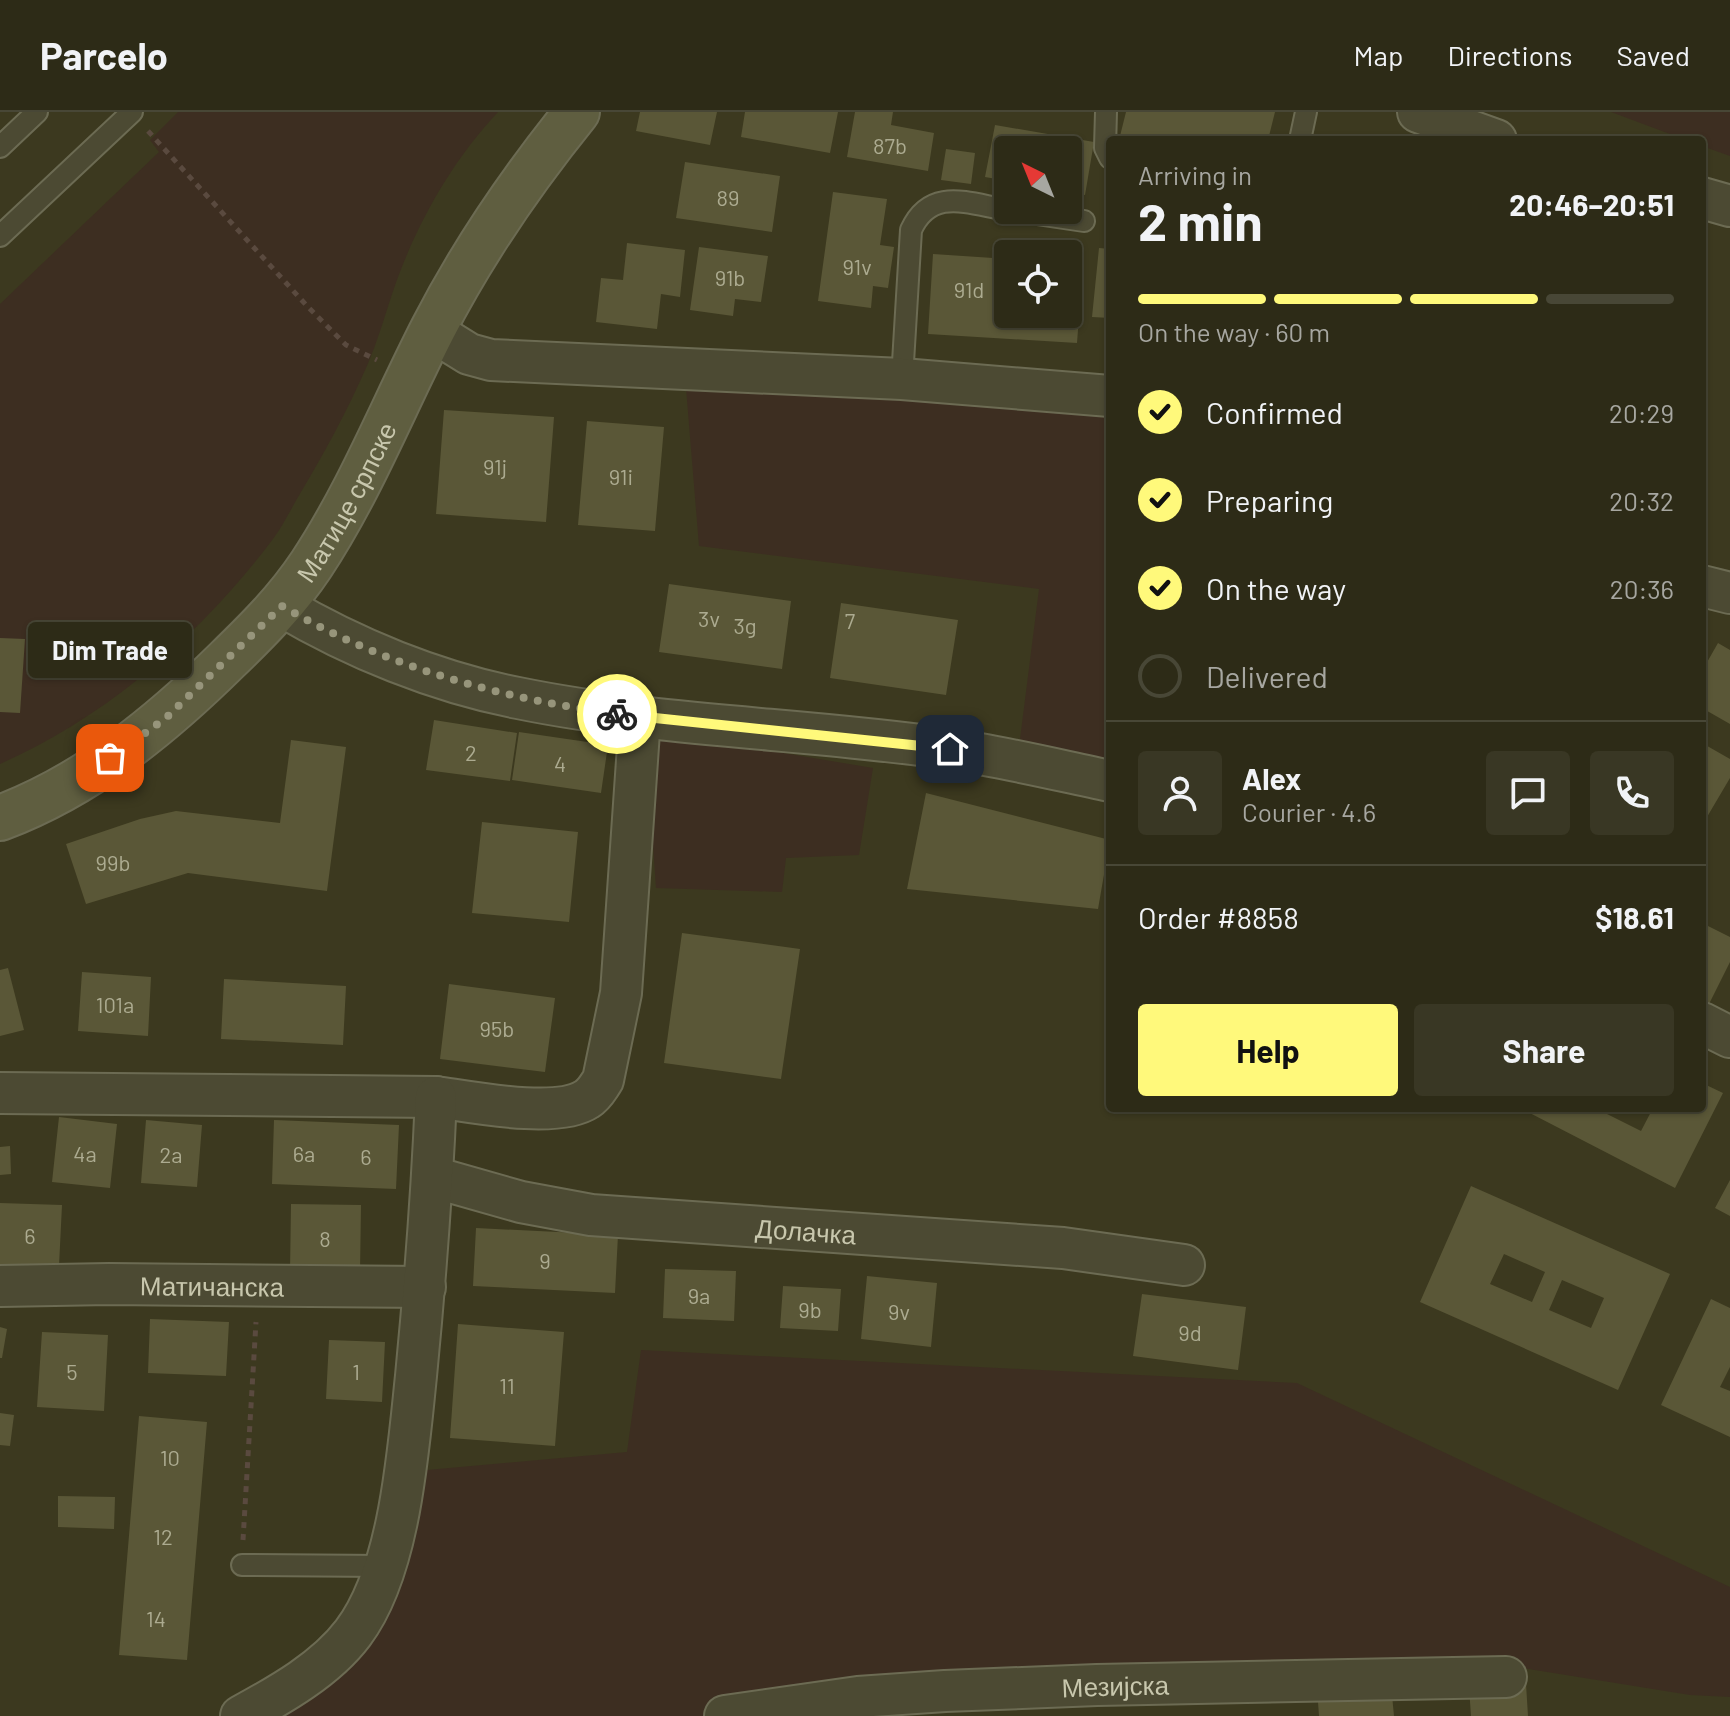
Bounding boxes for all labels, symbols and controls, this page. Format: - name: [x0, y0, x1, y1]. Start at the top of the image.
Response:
- text: Parcelo: [40, 32, 168, 78]
- text: Map: [1354, 38, 1403, 72]
- text: Directions: [1447, 38, 1573, 72]
- text: Saved: [1617, 38, 1690, 72]
- house number: 87b: [873, 132, 907, 158]
- north arrow: [994, 136, 1082, 224]
- map controls: [994, 136, 1082, 328]
- text: Arriving in: [1138, 159, 1252, 190]
- house number: 89: [717, 184, 739, 210]
- text: 20:46–20:51: [1509, 186, 1674, 222]
- text: 2 min: [1138, 189, 1263, 251]
- button: locate: [994, 240, 1082, 328]
- house number: 91v: [842, 253, 872, 279]
- house number: 91b: [715, 264, 745, 290]
- house number: 91d: [954, 276, 984, 302]
- text: On the way · 60 m: [1138, 316, 1330, 347]
- icon: check: [1138, 390, 1182, 434]
- text: Confirmed: [1206, 394, 1343, 430]
- text: 20:29: [1609, 397, 1674, 428]
- street label: Матице српске: [289, 417, 401, 587]
- house number: 91j: [483, 453, 507, 479]
- house number: 91i: [609, 463, 633, 489]
- icon: check: [1138, 478, 1182, 522]
- text: Preparing: [1206, 482, 1333, 518]
- text: 20:32: [1609, 485, 1674, 516]
- icon: check: [1138, 566, 1182, 610]
- text: On the way: [1206, 570, 1346, 606]
- text: 20:36: [1610, 573, 1674, 604]
- house number: 3v: [698, 605, 720, 631]
- house number: 7: [845, 607, 855, 633]
- house number: 3g: [733, 612, 757, 638]
- callout: Dim Trade: [28, 622, 192, 678]
- text: Dim Trade: [52, 634, 168, 665]
- text: Delivered: [1206, 658, 1328, 694]
- courier: [577, 674, 657, 754]
- icon: bike: [595, 692, 639, 736]
- pin: [916, 715, 984, 783]
- pin: [76, 724, 144, 792]
- icon: home: [928, 727, 972, 771]
- icon: bag: [88, 736, 132, 780]
- house number: 2: [465, 739, 477, 765]
- house number: 4: [554, 750, 566, 776]
- button: person: [1138, 751, 1222, 835]
- button: chat: [1486, 751, 1570, 835]
- button: phone: [1590, 751, 1674, 835]
- text: Alex: [1242, 760, 1301, 796]
- text: Courier · 4.6: [1242, 796, 1376, 827]
- house number: 99b: [96, 849, 130, 875]
- text: Order #8858: [1138, 899, 1299, 935]
- text: $18.61: [1595, 899, 1674, 935]
- house number: 101a: [96, 991, 134, 1017]
- button: Help: [1138, 1004, 1398, 1096]
- button: Share: [1414, 1004, 1674, 1096]
- house number: 95b: [480, 1015, 514, 1041]
- house number: 4a: [73, 1140, 97, 1166]
- house number: 6a: [293, 1140, 315, 1166]
- house number: 2a: [159, 1141, 183, 1167]
- house number: 6: [360, 1143, 372, 1169]
- street label: Долачка: [754, 1211, 858, 1249]
- house number: 6: [24, 1222, 36, 1248]
- house number: 8: [319, 1225, 331, 1251]
- house number: 9: [539, 1247, 551, 1273]
- street label: Матичанска: [140, 1269, 285, 1301]
- house number: 9a: [688, 1282, 710, 1308]
- house number: 9b: [798, 1296, 822, 1322]
- house number: 9v: [888, 1298, 910, 1324]
- house number: 9d: [1178, 1319, 1202, 1345]
- house number: 5: [66, 1358, 78, 1384]
- house number: 1: [352, 1358, 360, 1384]
- house number: 11: [499, 1372, 515, 1398]
- house number: 10: [160, 1444, 180, 1470]
- house number: 12: [153, 1523, 173, 1549]
- house number: 14: [146, 1605, 166, 1631]
- street label: Мезијска: [1061, 1668, 1170, 1702]

